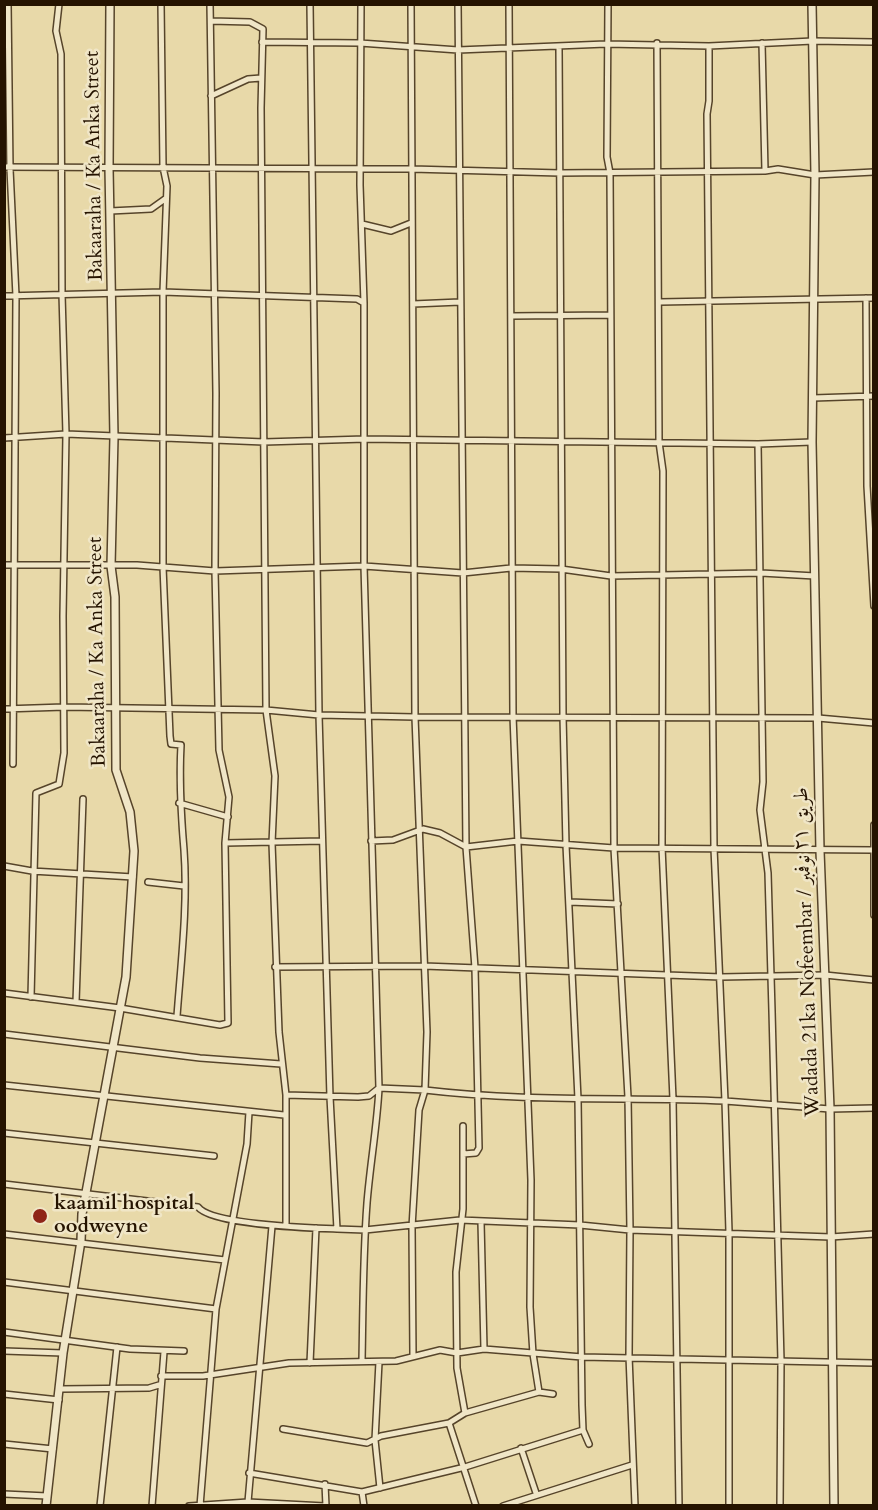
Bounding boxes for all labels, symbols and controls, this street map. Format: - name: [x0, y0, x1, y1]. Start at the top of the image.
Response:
- street label: Bakaaraha / Ka Anka Street: [81, 51, 109, 281]
- street label: Bakaaraha / Ka Anka Street: [84, 537, 112, 767]
- street label: Wadada 21ka Nofeembar / طريق ٢١ نوفمبر: [790, 787, 826, 1117]
- place label: kaamil hospital oodweyne: [54, 1192, 194, 1239]
- marker: kaamil hospital oodweyne: [31, 1207, 49, 1225]

